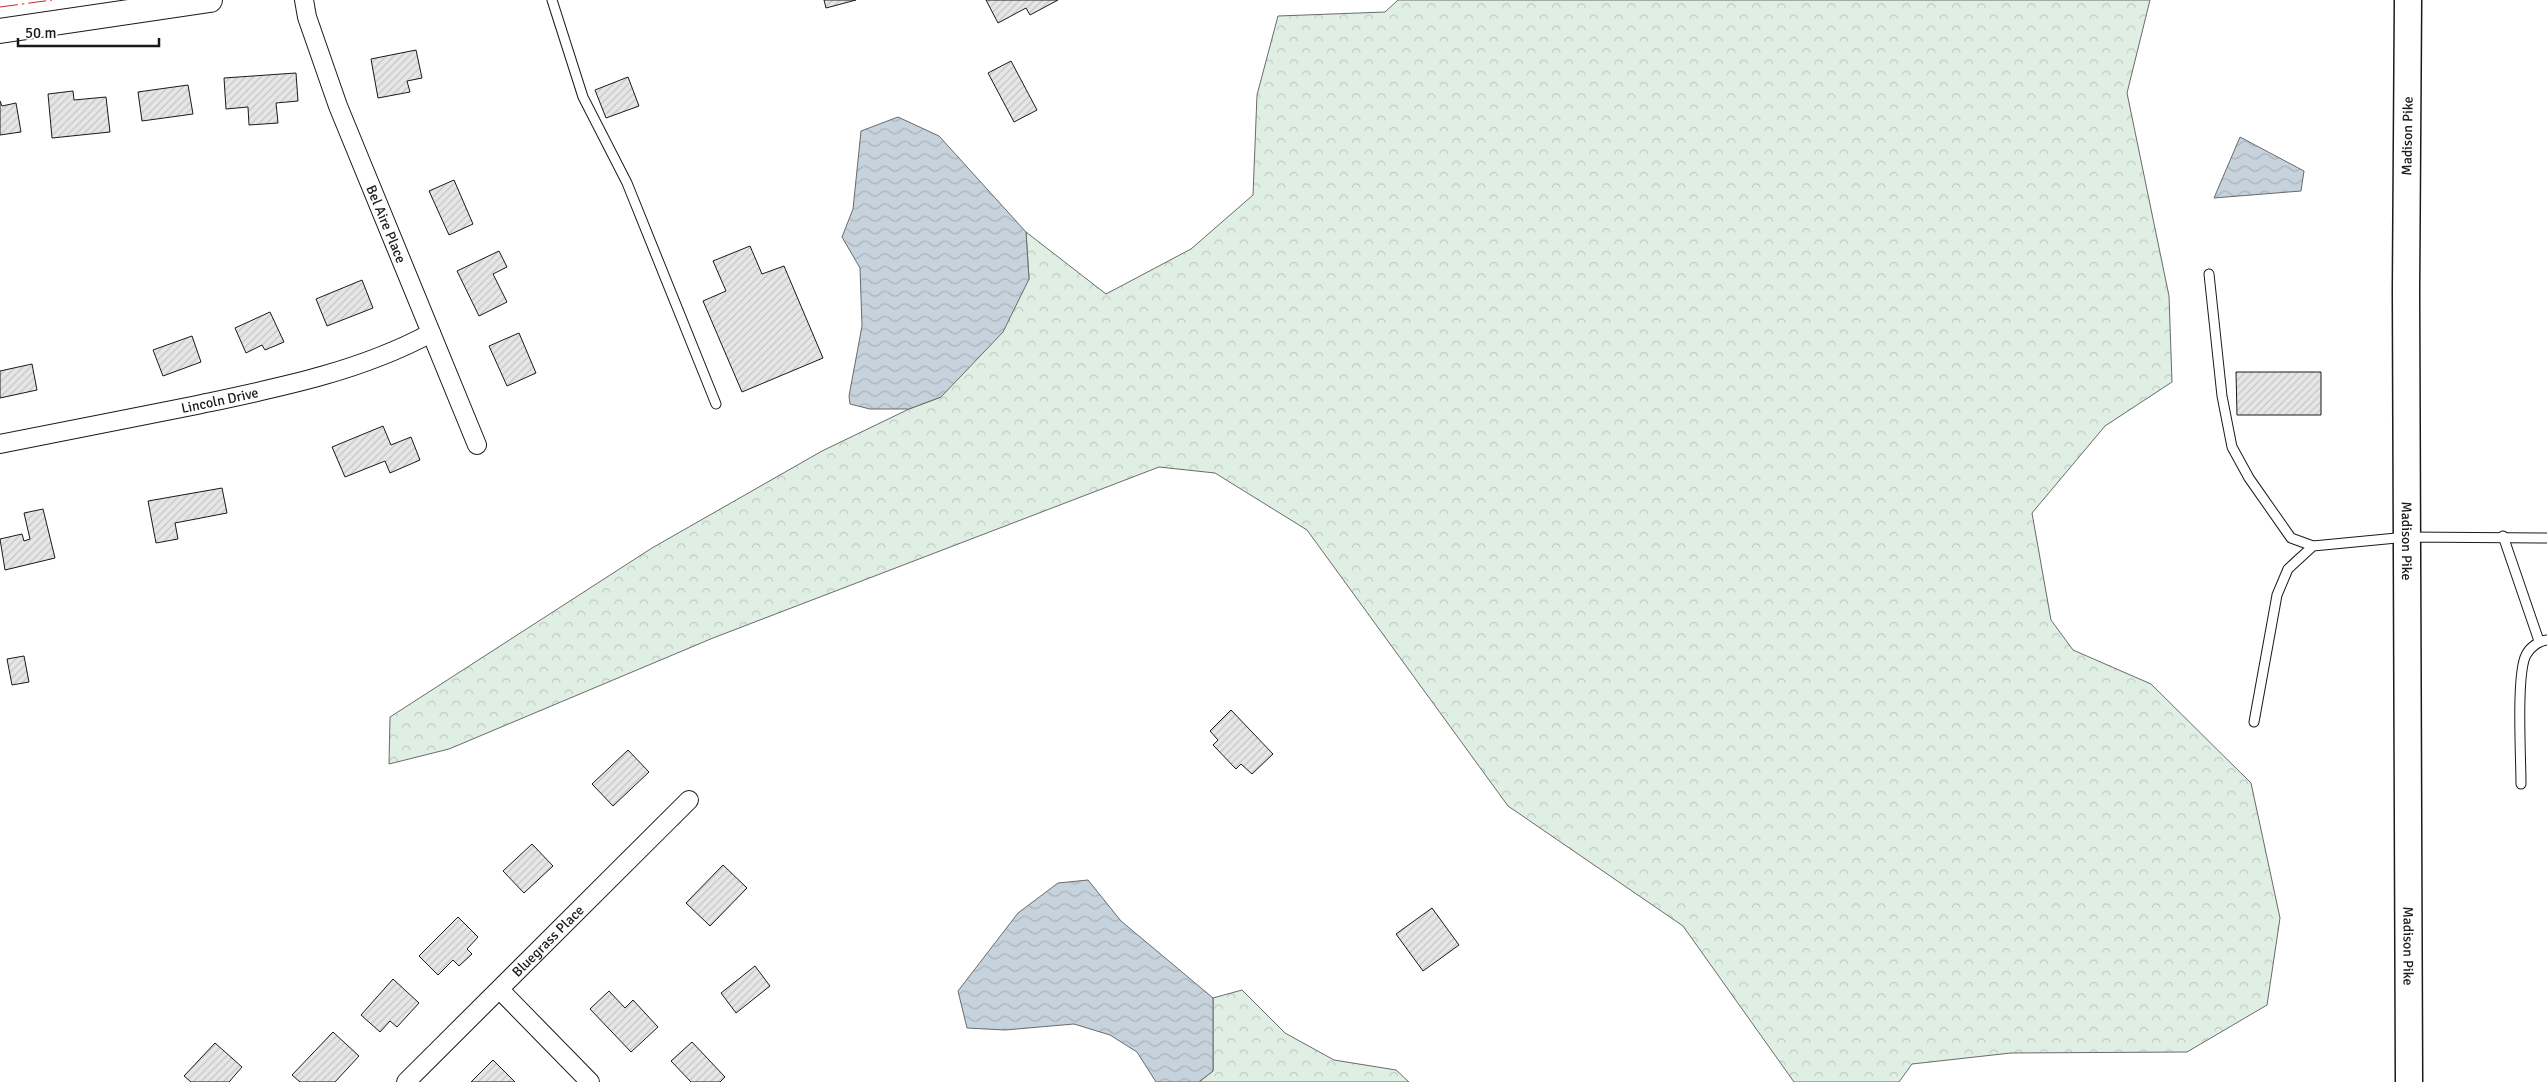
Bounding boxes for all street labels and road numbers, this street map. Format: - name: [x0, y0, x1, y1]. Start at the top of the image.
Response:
- street label: Madison Pike: [2398, 96, 2417, 176]
- street label: Bel Aire Place: [362, 183, 409, 266]
- street label: Lincoln Drive: [180, 384, 260, 417]
- street label: Madison Pike: [2398, 501, 2415, 581]
- street label: Bluegrass Place: [508, 902, 588, 981]
- street label: Madison Pike: [2399, 906, 2417, 986]

